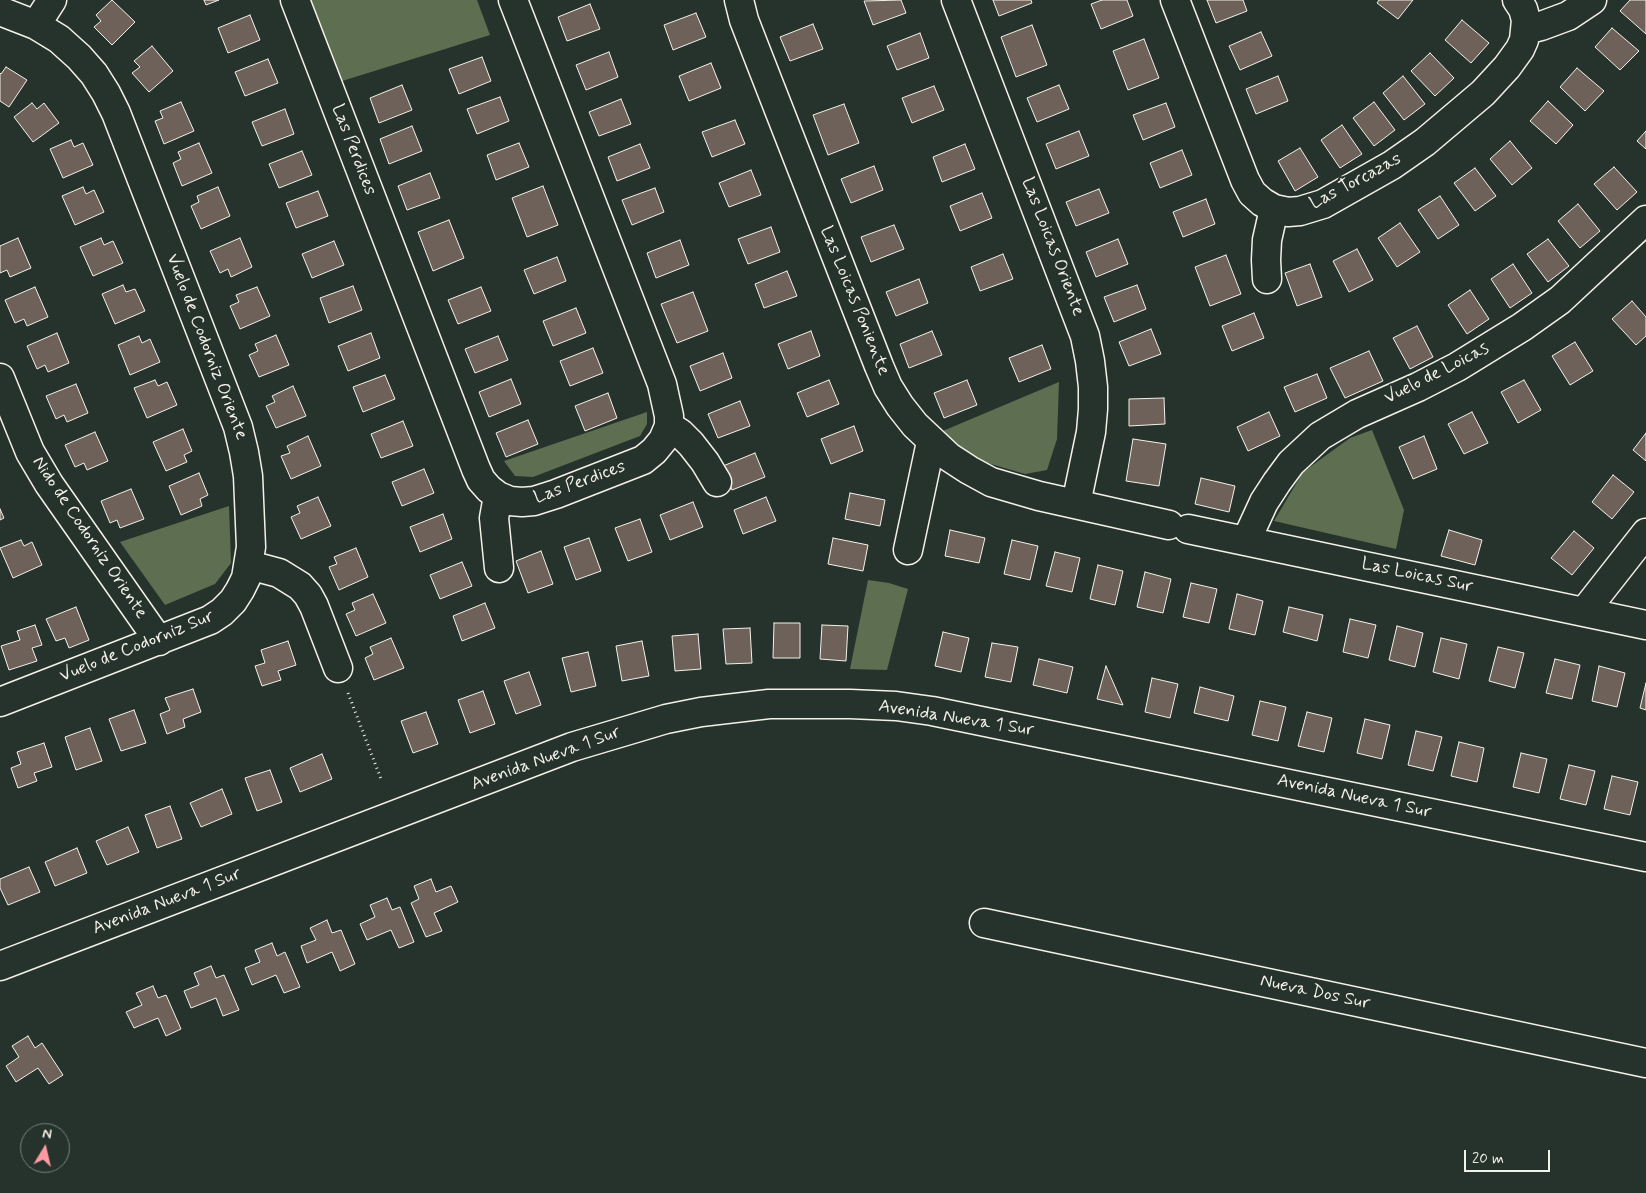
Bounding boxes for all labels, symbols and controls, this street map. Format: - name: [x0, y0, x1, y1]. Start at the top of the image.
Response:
- street label: Las Perdices: [326, 101, 380, 199]
- street label: Las Torcazas: [1306, 149, 1406, 215]
- street label: Las Loicas Oriente: [1016, 175, 1088, 319]
- street label: Las Loicas Poniente: [814, 223, 894, 379]
- street label: Vuelo de Codorniz Oriente: [161, 251, 251, 443]
- street label: Vuelo de Loicas: [1381, 338, 1493, 410]
- street label: Nido de Codorniz Oriente: [27, 453, 151, 623]
- street label: Las Perdices: [531, 456, 629, 510]
- street label: Las Loicas Sur: [1359, 554, 1475, 598]
- street label: Vuelo de Codorniz Sur: [57, 606, 217, 688]
- street label: Avenida Nueva 1 Sur: [877, 696, 1035, 742]
- street label: Avenida Nueva 1 Sur: [469, 722, 623, 796]
- street label: Avenida Nueva 1 Sur: [1275, 770, 1433, 824]
- street label: Avenida Nueva 1 Sur: [90, 864, 244, 940]
- street label: Nueva Dos Sur: [1258, 971, 1372, 1015]
- north arrow: [20, 1123, 70, 1173]
- text: N: [41, 1125, 53, 1144]
- scale bar: [1466, 1140, 1552, 1172]
- text: 20 m: [1472, 1149, 1504, 1169]

